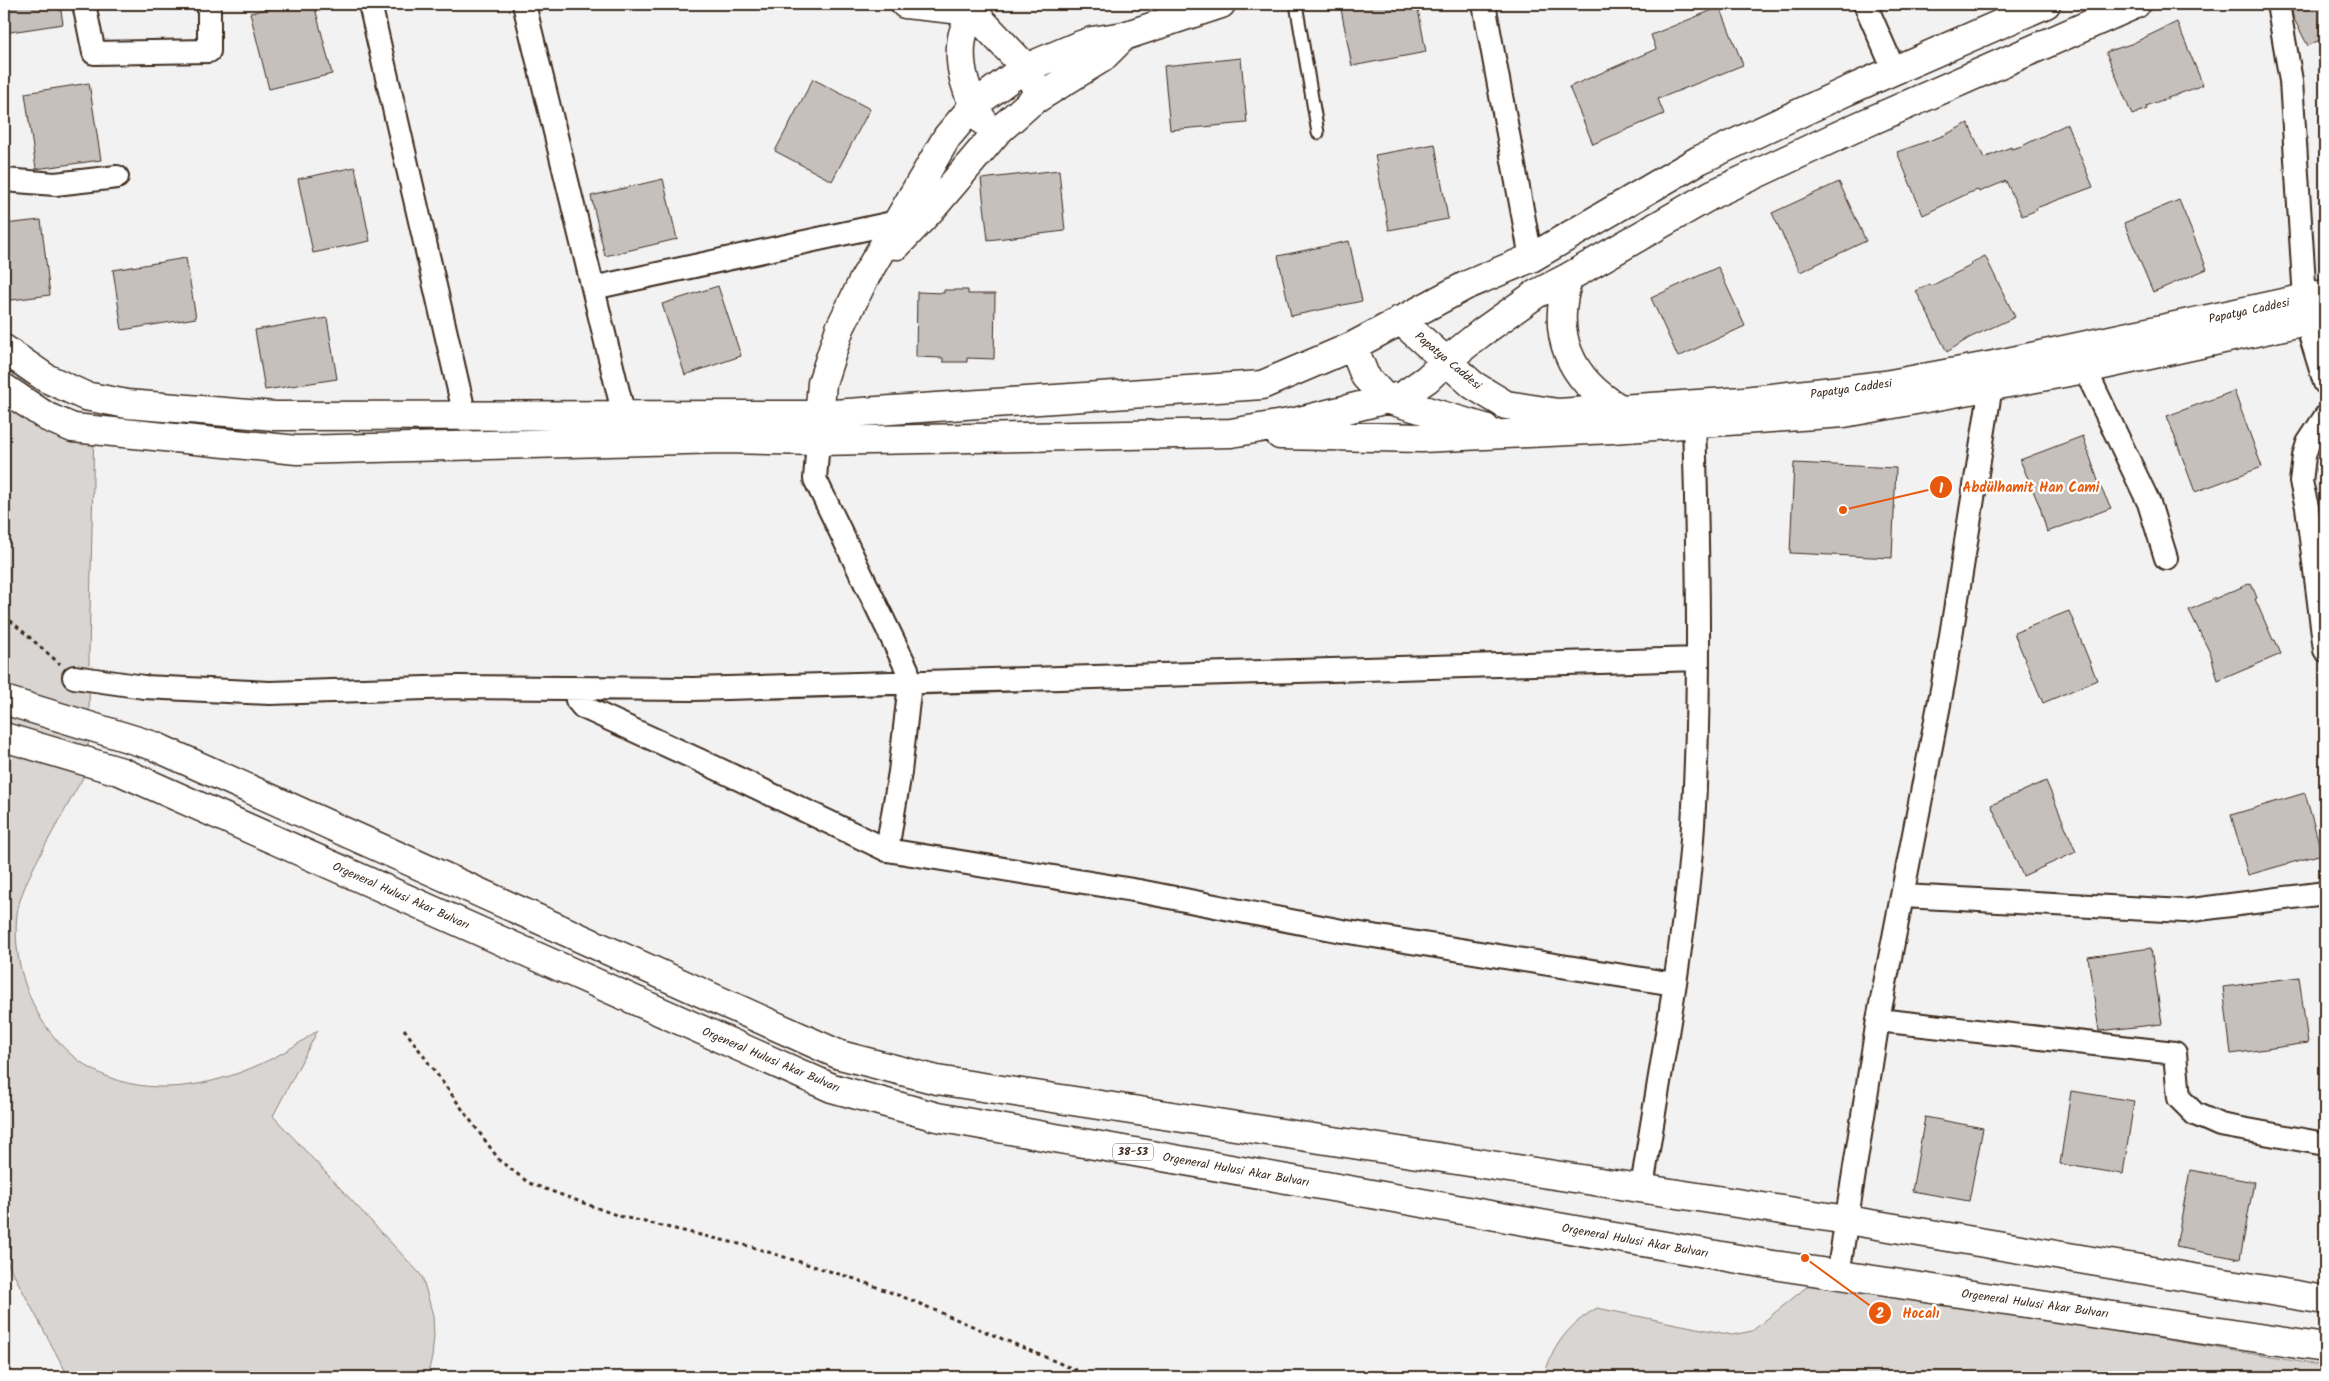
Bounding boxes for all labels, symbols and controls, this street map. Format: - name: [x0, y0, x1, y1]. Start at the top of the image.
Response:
- street label: Papatya Caddesi: [2207, 293, 2292, 329]
- street label: Papatya Caddesi: [1410, 327, 1487, 395]
- street label: Papatya Caddesi: [1809, 374, 1894, 404]
- callout: Abdülhamit Han Cami: [1928, 473, 2110, 502]
- text: 1: [1939, 477, 1944, 501]
- text: Abdülhamit Han Cami: [1963, 477, 2100, 499]
- street label: Orgeneral Hulusi Akar Bulvarı: [329, 857, 473, 935]
- street label: Orgeneral Hulusi Akar Bulvarı: [699, 1022, 843, 1098]
- road number: 38-53: [1113, 1144, 1153, 1160]
- street label: Orgeneral Hulusi Akar Bulvarı: [1161, 1148, 1311, 1192]
- street label: Orgeneral Hulusi Akar Bulvarı: [1560, 1219, 1710, 1263]
- street label: Orgeneral Hulusi Akar Bulvarı: [1960, 1284, 2110, 1324]
- callout: Hocalı: [1867, 1299, 1949, 1328]
- text: 2: [1876, 1302, 1885, 1326]
- text: Hocalı: [1903, 1303, 1940, 1325]

